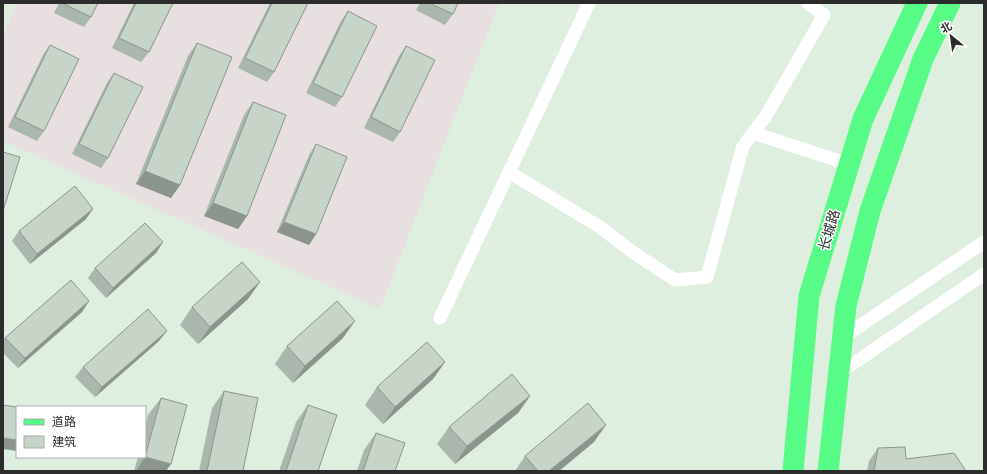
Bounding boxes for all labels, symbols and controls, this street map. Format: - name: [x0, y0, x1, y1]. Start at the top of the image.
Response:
- north arrow: [931, 16, 971, 56]
- text: 北: [938, 19, 954, 36]
- street label: 长城路: [815, 208, 844, 253]
- legend: [16, 406, 146, 458]
- text: 道路: [52, 415, 76, 429]
- text: 建筑: [52, 435, 76, 449]

